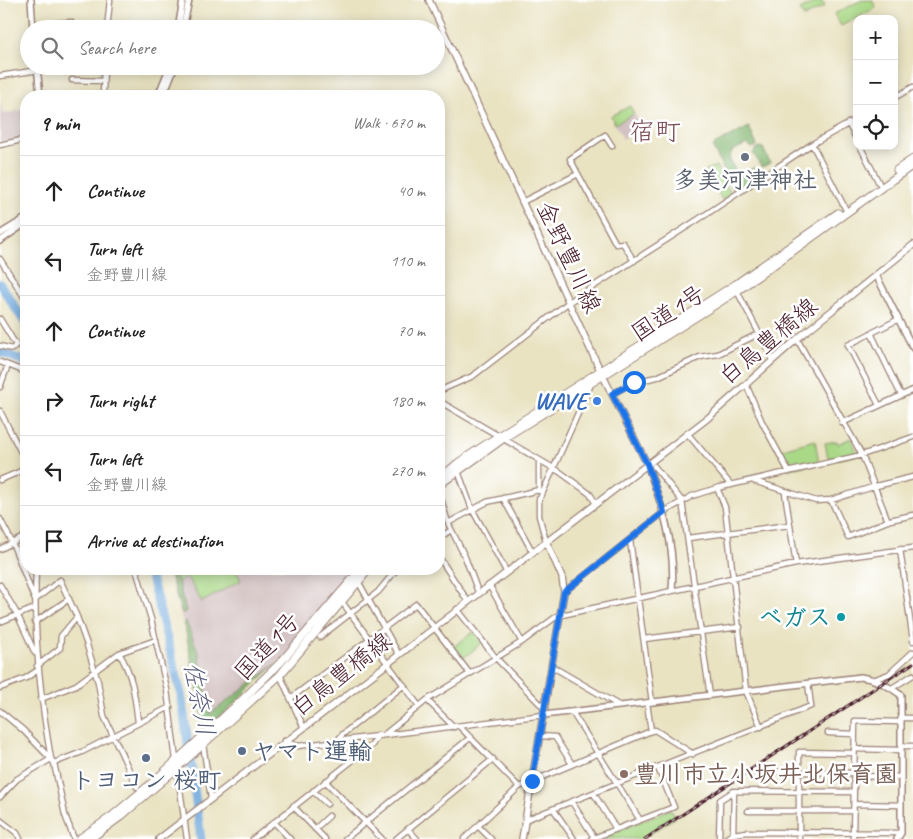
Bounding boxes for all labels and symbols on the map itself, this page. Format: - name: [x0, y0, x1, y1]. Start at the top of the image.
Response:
- district label: 宿町: [629, 115, 681, 148]
- marker: 多美河津神社: [739, 151, 751, 163]
- place label: 多美河津神社: [673, 165, 817, 195]
- street label: 金野豊川線: [530, 196, 608, 318]
- street label: 国道1号: [625, 278, 711, 348]
- street label: 白鳥豊橋線: [712, 291, 824, 391]
- route start: [623, 371, 646, 394]
- place label: WAVE: [534, 386, 591, 416]
- marker: WAVE: [591, 395, 603, 407]
- place label: ベガス: [759, 602, 831, 632]
- street label: 国道1号: [228, 605, 306, 687]
- marker: ベガス: [835, 611, 847, 623]
- street label: 白鳥豊橋線: [284, 625, 398, 723]
- water label: 佐奈川: [176, 659, 222, 739]
- place label: ヤマト運輸: [252, 736, 372, 766]
- marker: ヤマト運輸: [236, 745, 248, 757]
- marker: トヨコン 桜町: [140, 752, 152, 764]
- place label: 豊川市立小坂井北保育園: [634, 759, 898, 789]
- place label: トヨコン 桜町: [71, 765, 221, 795]
- marker: 豊川市立小坂井北保育園: [618, 768, 630, 780]
- route end: [521, 770, 544, 793]

